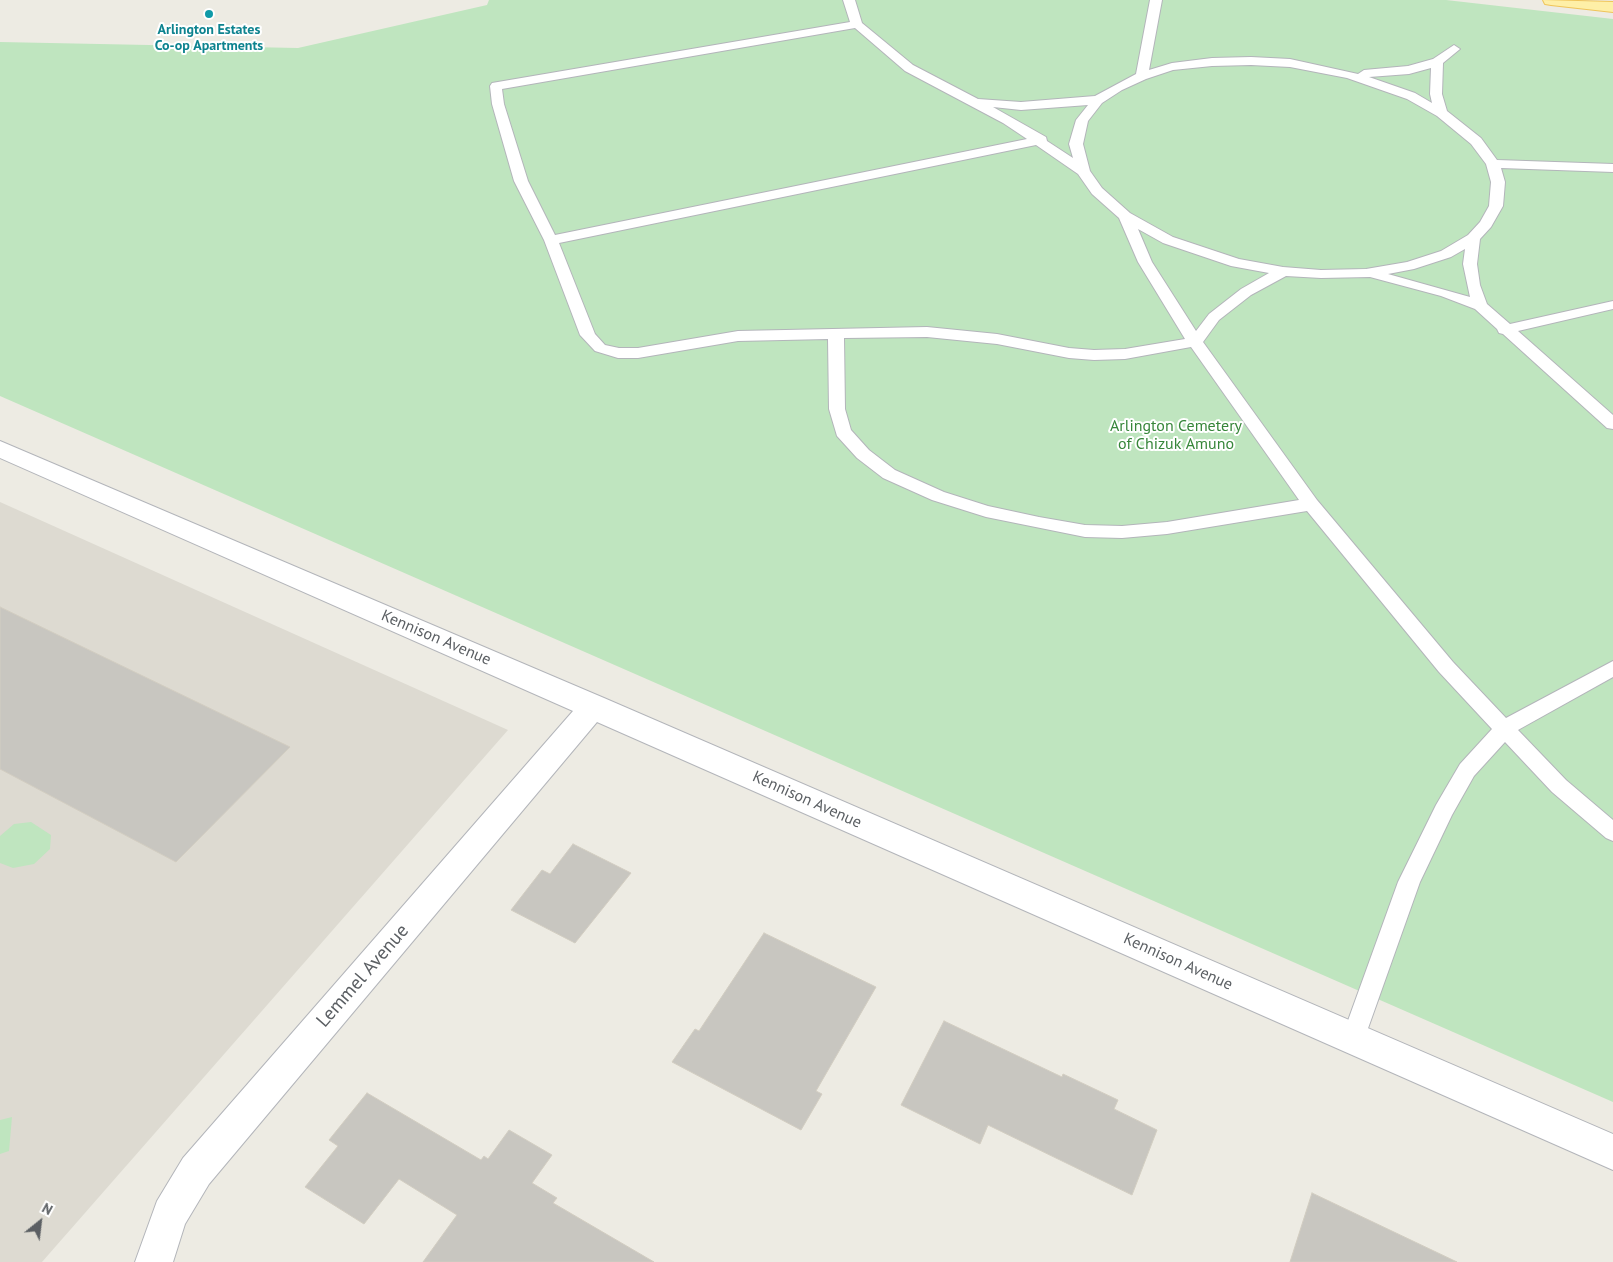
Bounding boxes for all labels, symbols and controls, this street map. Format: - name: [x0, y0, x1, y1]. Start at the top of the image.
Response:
- marker: Arlington Estates Co-op Apartments: [203, 8, 215, 20]
- place label: Arlington Estates Co-op Apartments: [155, 22, 263, 54]
- park label: Arlington Cemetery of Chizuk Amuno: [1110, 416, 1242, 454]
- street label: Kennison Avenue: [378, 606, 494, 670]
- street label: Kennison Avenue: [750, 767, 864, 833]
- street label: Lemmel Avenue: [312, 920, 414, 1032]
- street label: Kennison Avenue: [1121, 929, 1235, 995]
- north arrow: [15, 1197, 65, 1247]
- text: N: [39, 1199, 56, 1219]

